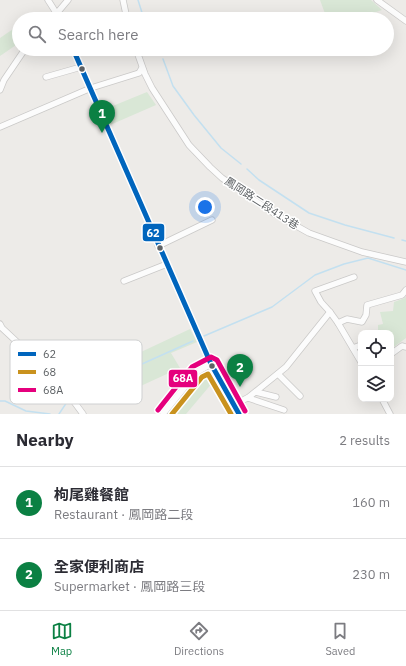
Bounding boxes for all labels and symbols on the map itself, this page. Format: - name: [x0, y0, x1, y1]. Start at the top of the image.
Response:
- unlabelled marker: [77, 64, 87, 74]
- pin: 1: [89, 100, 115, 133]
- street label: 鳳岡路二段413巷: [222, 174, 302, 232]
- your location: [195, 197, 215, 217]
- line badge: 62: [142, 223, 165, 242]
- text: 62: [146, 226, 160, 240]
- unlabelled marker: [155, 243, 165, 253]
- legend: [10, 340, 142, 404]
- text: 62: [43, 347, 56, 361]
- pin: 2: [227, 354, 253, 387]
- unlabelled marker: [207, 361, 217, 371]
- text: 68: [43, 365, 56, 379]
- line badge: 68A: [168, 369, 198, 388]
- text: 68A: [173, 371, 194, 385]
- text: 68A: [43, 383, 63, 397]

